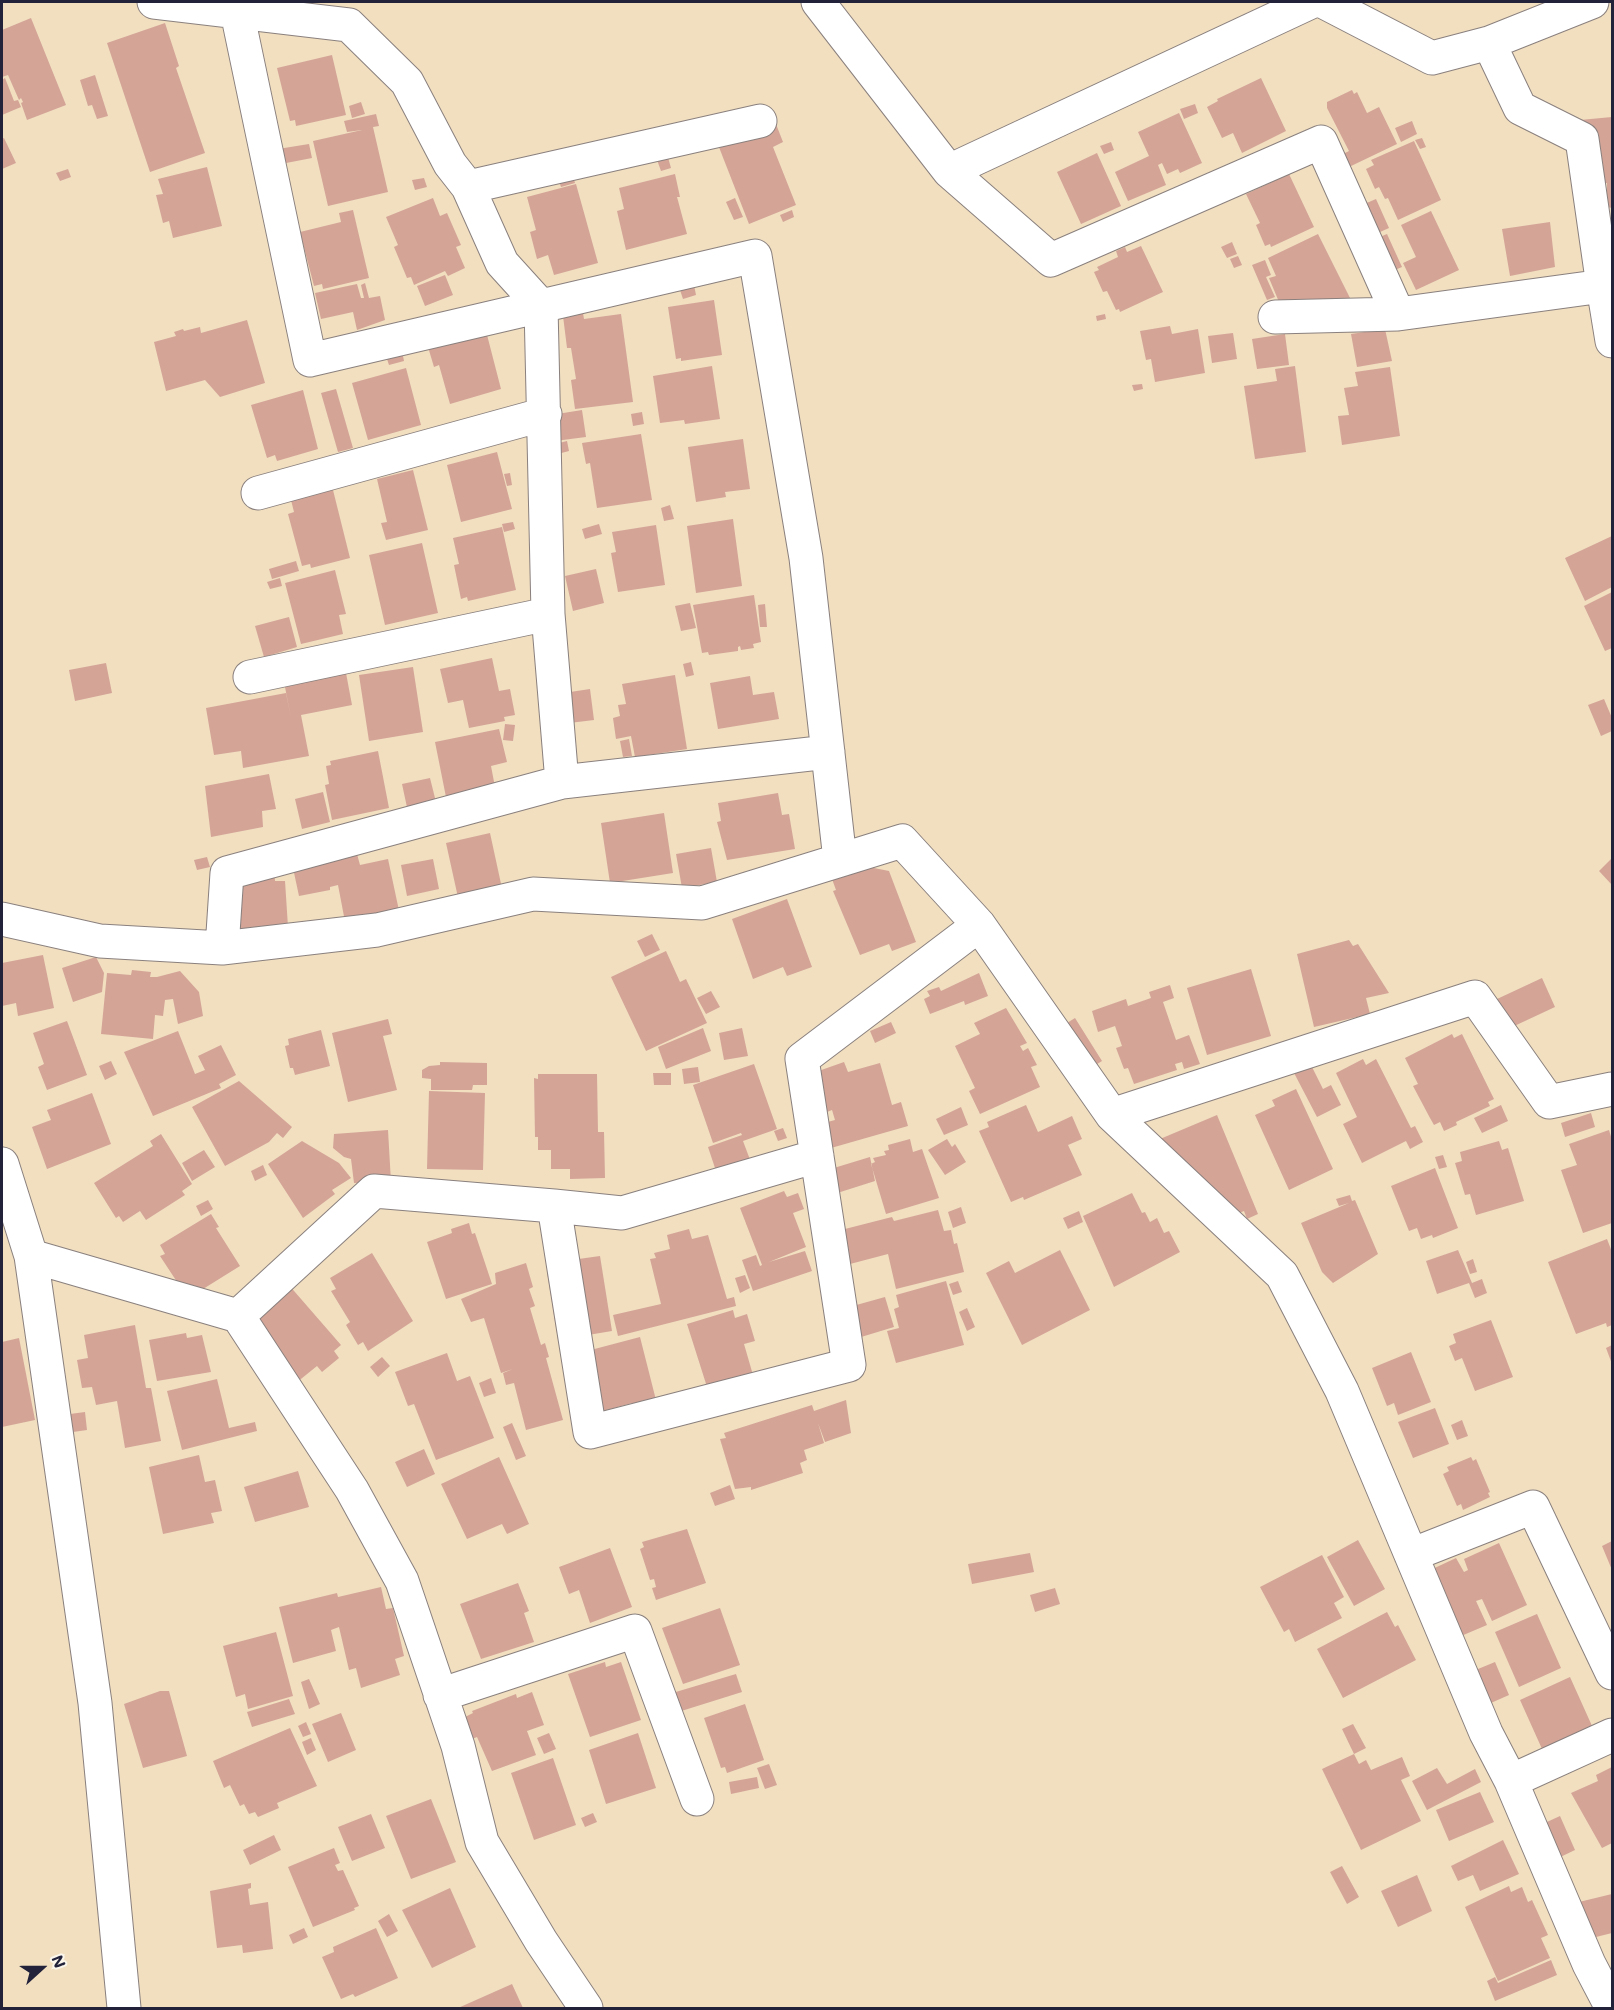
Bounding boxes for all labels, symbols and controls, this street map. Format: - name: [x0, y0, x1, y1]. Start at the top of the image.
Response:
- north arrow: [12, 1938, 72, 1998]
- text: N: [47, 1952, 71, 1971]

